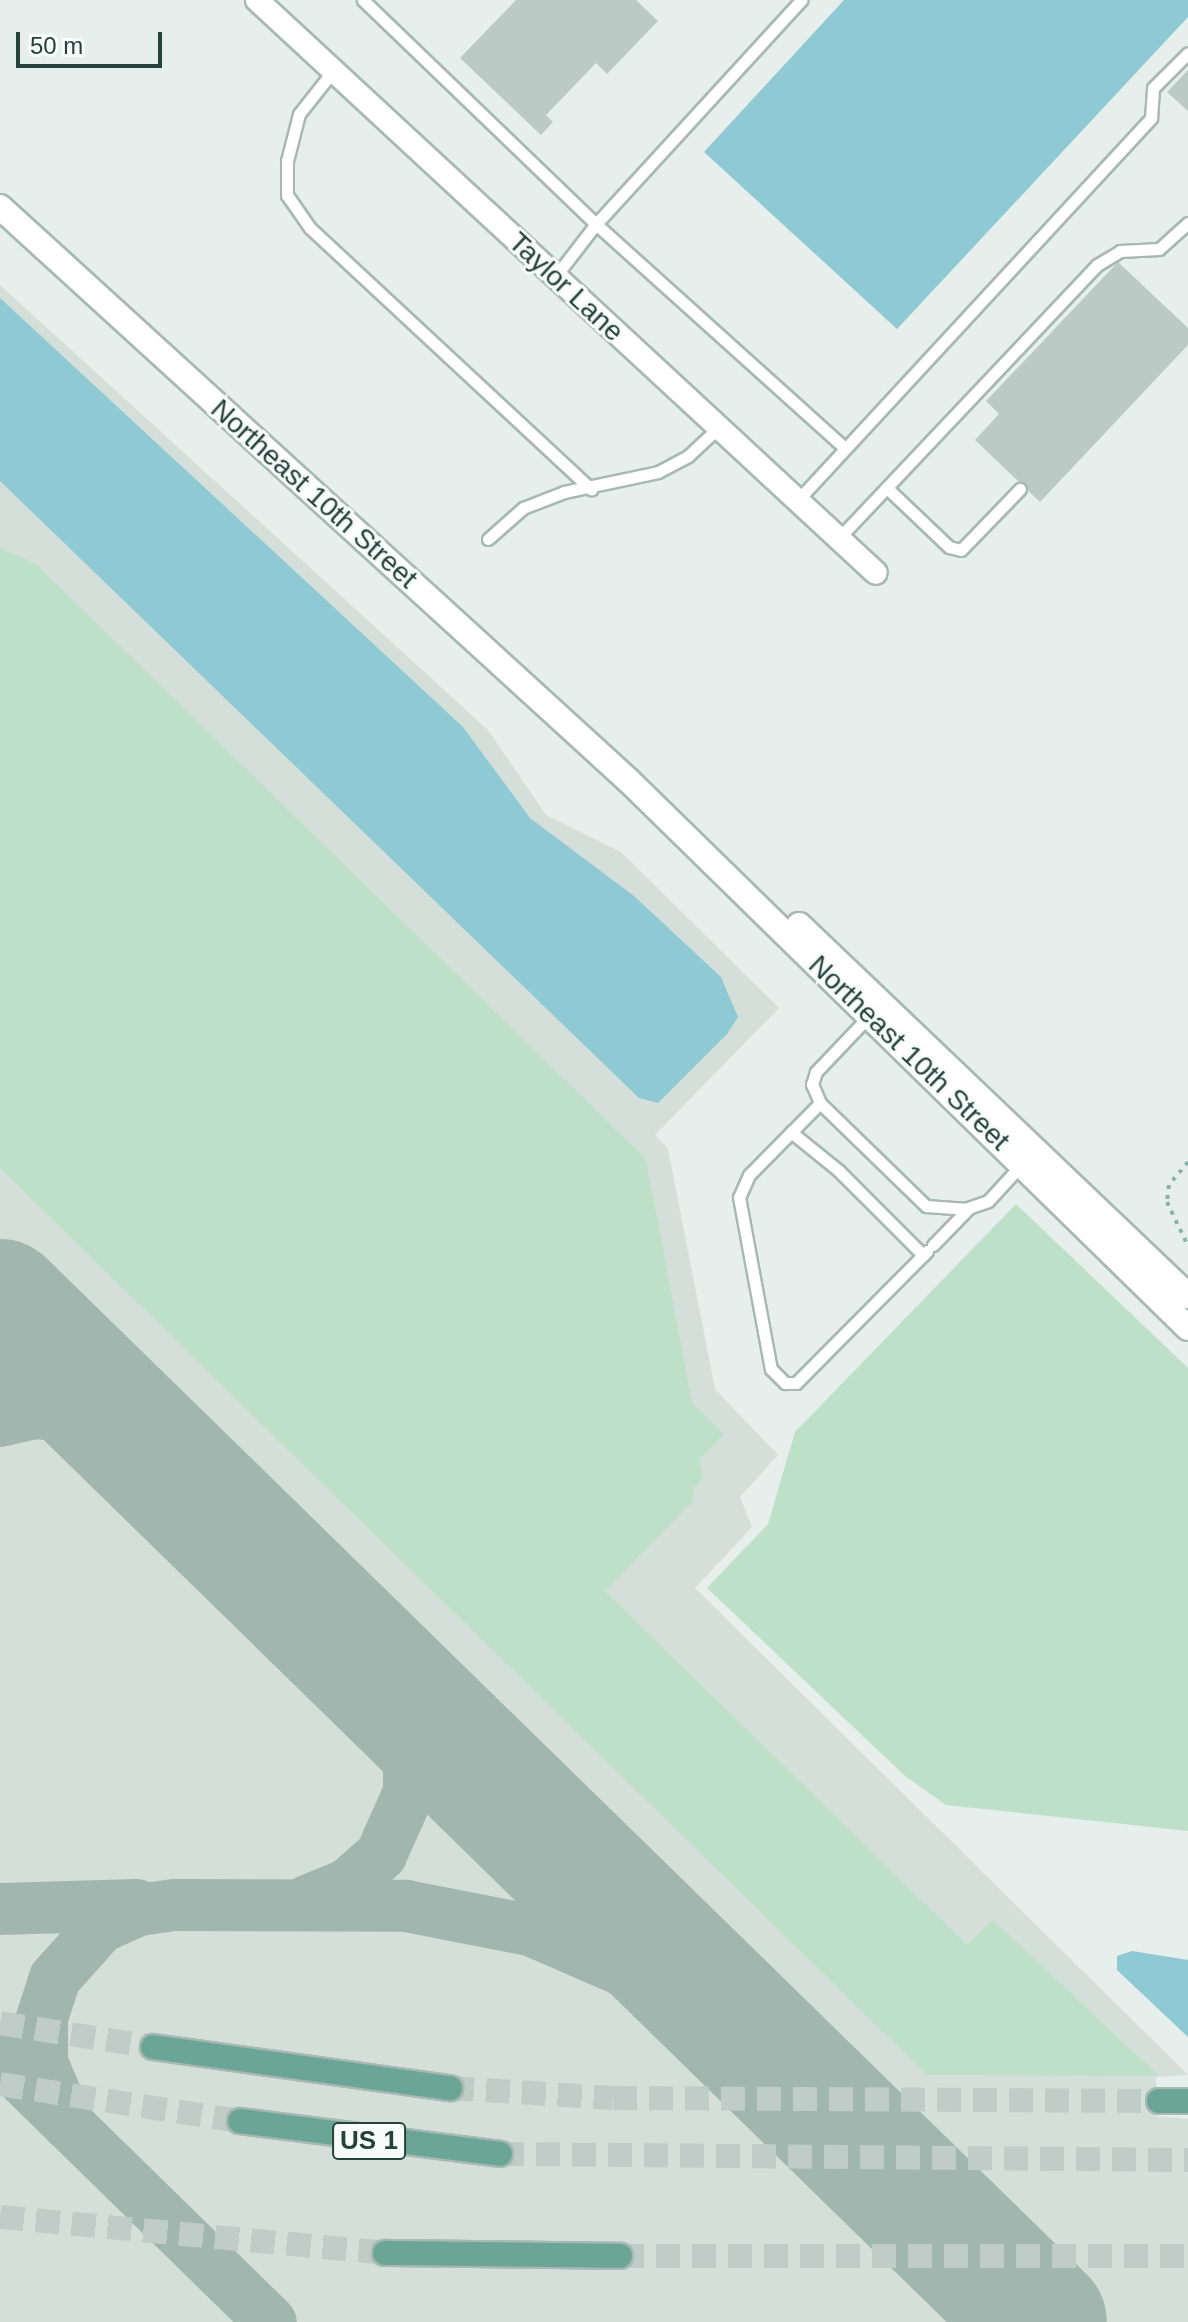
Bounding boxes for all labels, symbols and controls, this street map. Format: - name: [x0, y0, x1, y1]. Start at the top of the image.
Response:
- scale bar: [20, 16, 166, 66]
- text: 50 m: [30, 32, 83, 59]
- street label: Taylor Lane: [502, 225, 630, 349]
- street label: Northeast 10th Street: [204, 392, 424, 596]
- street label: Northeast 10th Street: [802, 948, 1016, 1158]
- road number: US 1: [331, 2119, 407, 2163]

